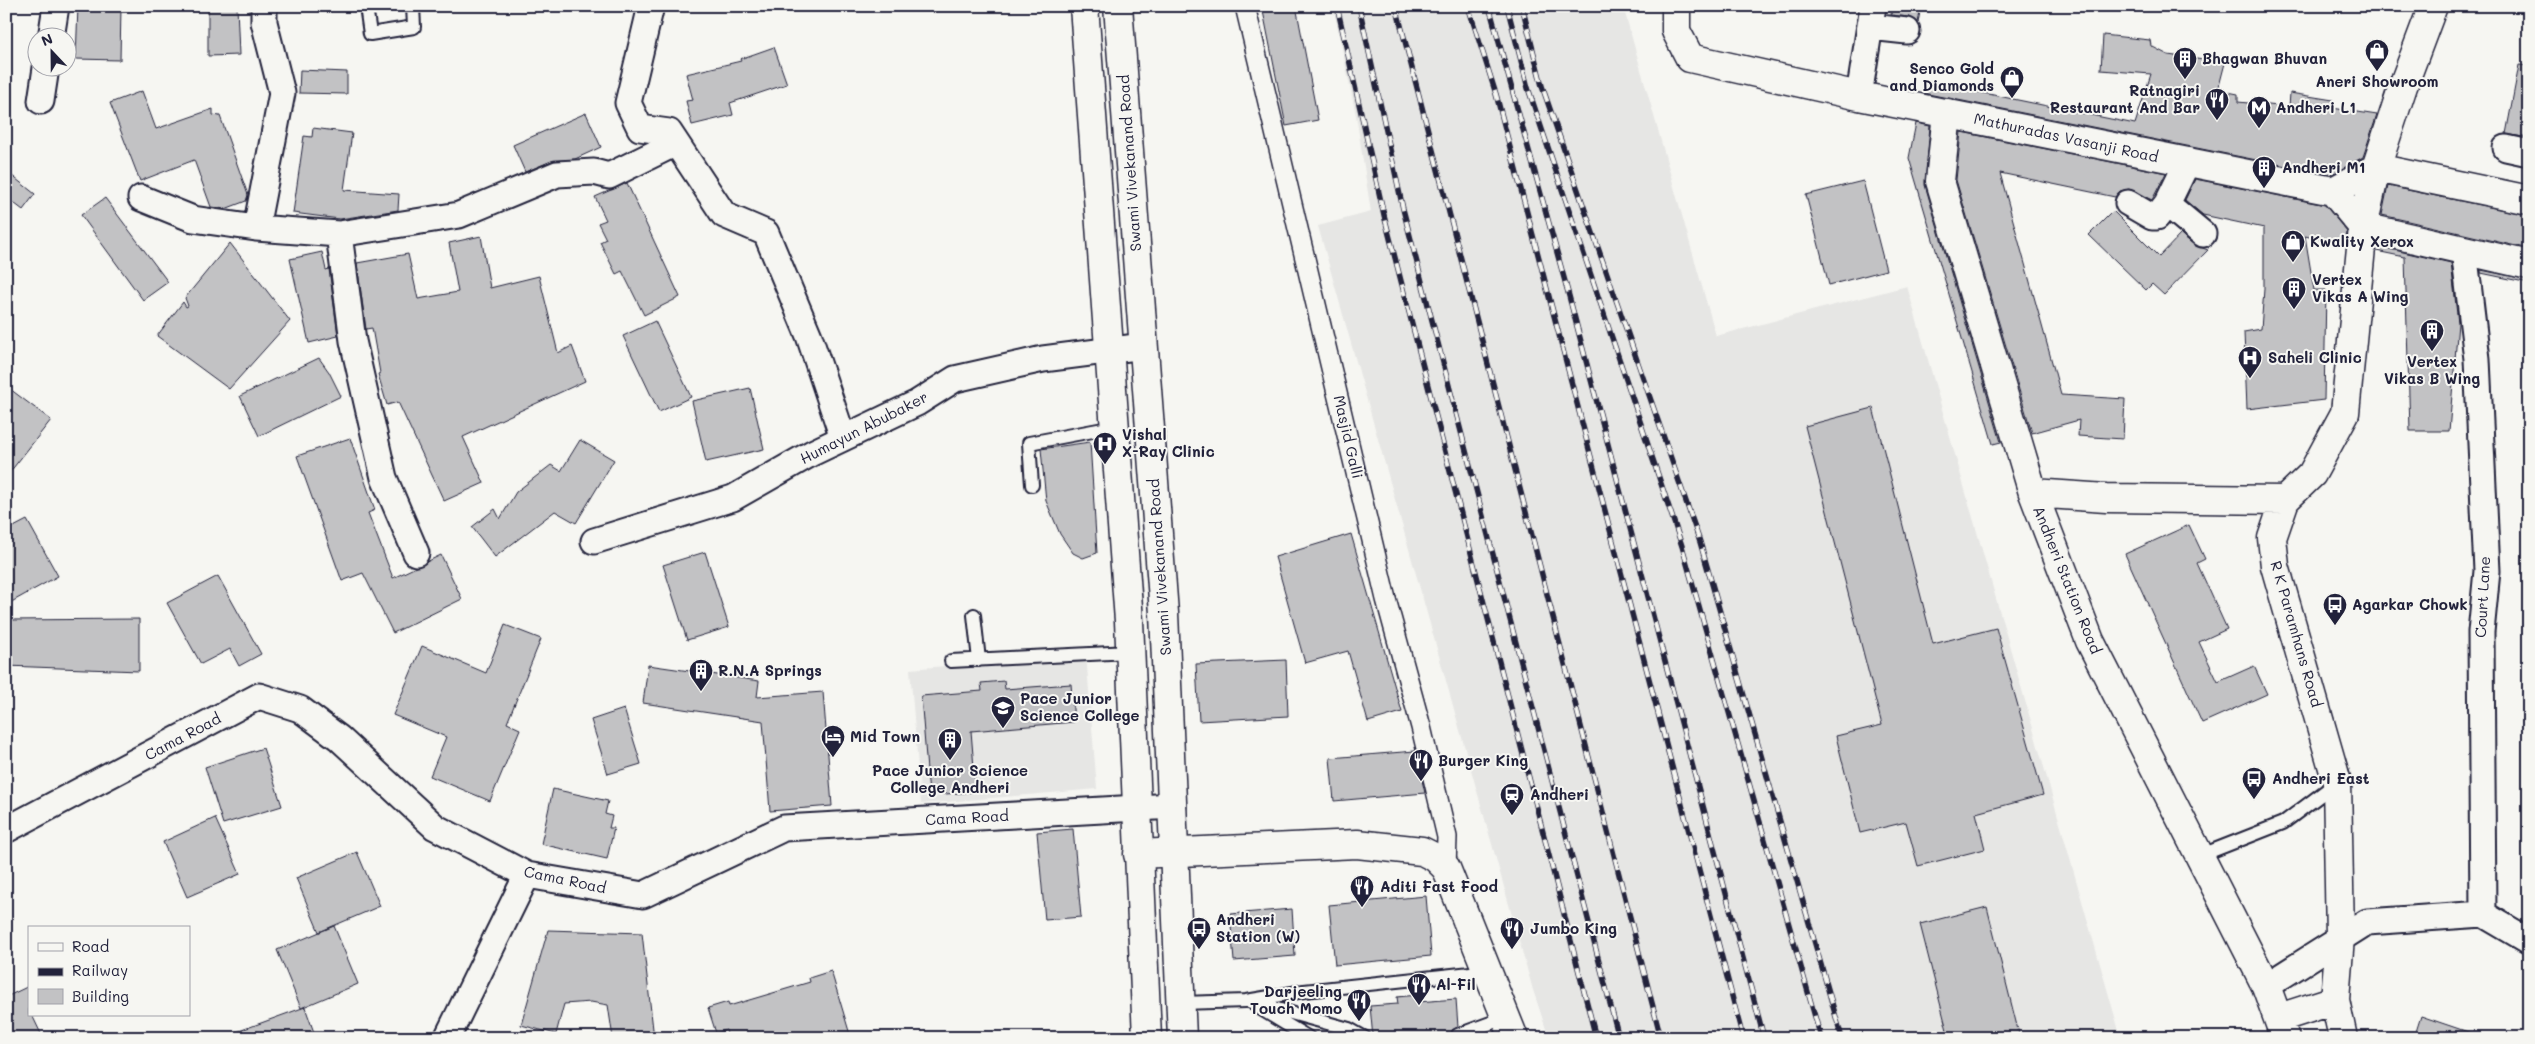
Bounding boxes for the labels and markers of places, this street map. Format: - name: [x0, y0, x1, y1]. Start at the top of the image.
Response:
- shop icon: Aneri Showroom: [2364, 38, 2390, 72]
- building icon: Bhagwan Bhuvan: [2172, 46, 2198, 80]
- place label: Bhagwan Bhuvan: [2202, 48, 2327, 68]
- place label: Senco Gold and Diamonds: [1890, 58, 1994, 95]
- shop icon: Senco Gold and Diamonds: [1999, 65, 2025, 99]
- place label: Aneri Showroom: [2316, 71, 2439, 91]
- place label: Ratnagiri Restaurant And Bar: [2050, 80, 2200, 117]
- restaurant icon: Ratnagiri Restaurant And Bar: [2204, 87, 2230, 121]
- metro station icon: Andheri L1: [2246, 95, 2272, 129]
- place label: Andheri L1: [2276, 97, 2356, 117]
- building icon: Andheri M1: [2251, 155, 2277, 189]
- place label: Andheri M1: [2282, 157, 2365, 177]
- shop icon: Kwality Xerox: [2280, 229, 2306, 263]
- place label: Kwality Xerox: [2310, 231, 2414, 251]
- place label: Vertex Vikas A Wing: [2312, 269, 2409, 306]
- building icon: Vertex Vikas A Wing: [2281, 276, 2307, 310]
- building icon: Vertex Vikas B Wing: [2419, 318, 2445, 352]
- hospital icon: Saheli Clinic: [2237, 345, 2263, 379]
- place label: Saheli Clinic: [2268, 347, 2362, 367]
- place label: Vertex Vikas B Wing: [2384, 351, 2480, 388]
- place label: Vishal X-Ray Clinic: [1122, 424, 1215, 461]
- hospital icon: Vishal X-Ray Clinic: [1092, 431, 1118, 465]
- bus stop icon: Agarkar Chowk: [2322, 592, 2348, 626]
- place label: Agarkar Chowk: [2352, 594, 2468, 614]
- building icon: R.N.A Springs: [688, 658, 714, 692]
- place label: R.N.A Springs: [718, 660, 822, 680]
- place label: Pace Junior Science College: [1020, 688, 1140, 725]
- school or university icon: Pace Junior Science College: [990, 695, 1016, 729]
- hotel icon: Mid Town: [820, 724, 846, 758]
- place label: Mid Town: [850, 726, 920, 746]
- building icon: Pace Junior Science College Andheri: [937, 727, 963, 761]
- restaurant icon: Burger King: [1408, 748, 1434, 782]
- place label: Burger King: [1438, 750, 1528, 770]
- place label: Pace Junior Science College Andheri: [872, 760, 1028, 797]
- bus stop icon: Andheri East: [2241, 766, 2267, 800]
- place label: Andheri East: [2272, 768, 2370, 788]
- station icon: Andheri: [1499, 782, 1525, 816]
- place label: Andheri: [1530, 784, 1589, 804]
- restaurant icon: Aditi Fast Food: [1349, 874, 1375, 908]
- place label: Aditi Fast Food: [1380, 876, 1498, 896]
- place label: Andheri Station (W): [1216, 909, 1300, 946]
- bus stop icon: Andheri Station (W): [1186, 916, 1212, 950]
- restaurant icon: Jumbo King: [1499, 916, 1525, 950]
- place label: Jumbo King: [1530, 918, 1617, 938]
- restaurant icon: Al-Fil: [1406, 972, 1432, 1006]
- place label: Al-Fil: [1436, 974, 1476, 994]
- place label: Darjeeling Touch Momo: [1250, 981, 1342, 1018]
- restaurant icon: Darjeeling Touch Momo: [1346, 988, 1372, 1022]

